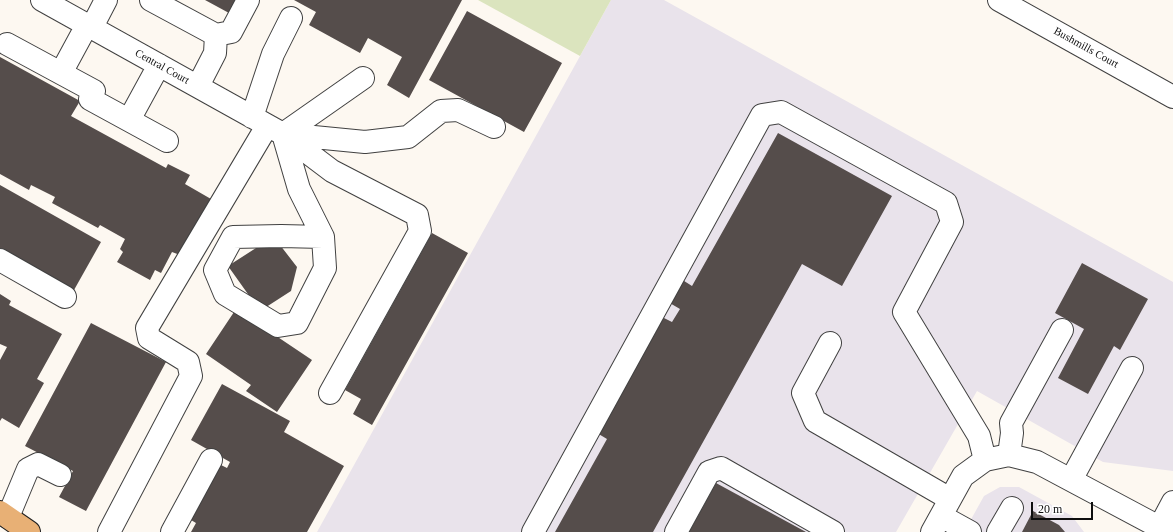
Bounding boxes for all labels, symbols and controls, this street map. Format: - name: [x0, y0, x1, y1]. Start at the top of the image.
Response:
- street label: Bushmills Court: [1051, 25, 1121, 71]
- street label: Central Court: [132, 47, 192, 87]
- scale bar: [1033, 494, 1095, 520]
- text: 20 m: [1038, 502, 1062, 516]

